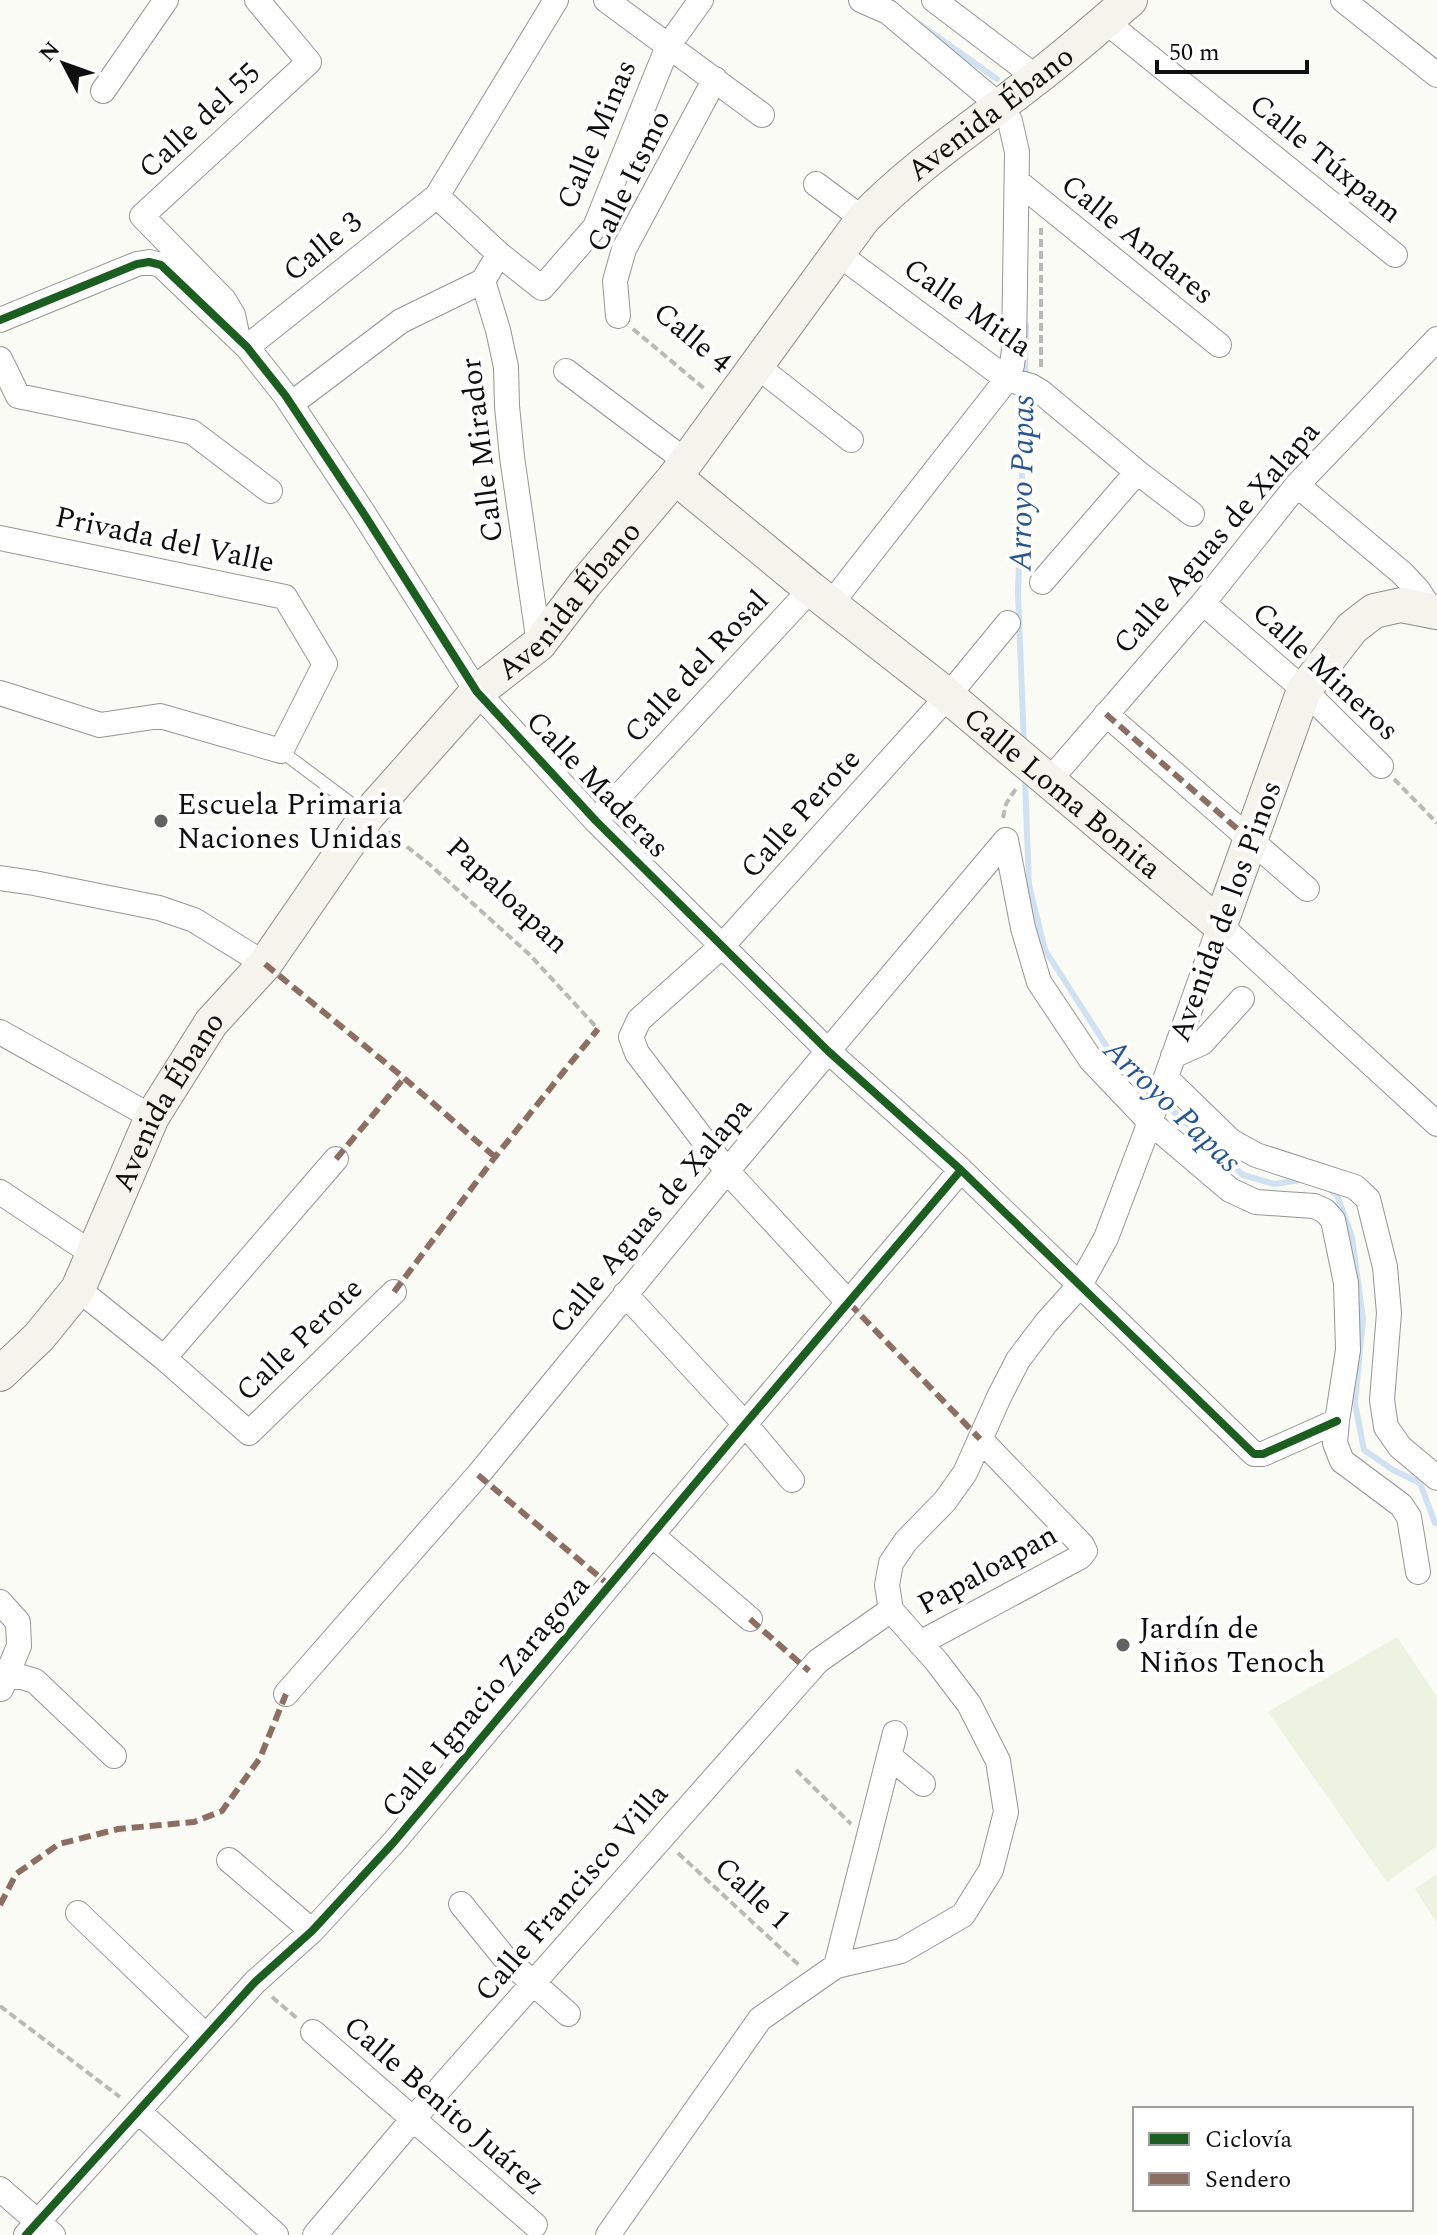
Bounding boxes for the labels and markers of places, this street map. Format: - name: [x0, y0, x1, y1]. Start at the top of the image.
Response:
- place label: Escuela Primaria Naciones Unidas: [177, 782, 403, 862]
- marker: Escuela Primaria Naciones Unidas: [152, 812, 170, 830]
- place label: Jardín de Niños Tenoch: [1139, 1606, 1325, 1686]
- marker: Jardín de Niños Tenoch: [1114, 1636, 1132, 1654]

